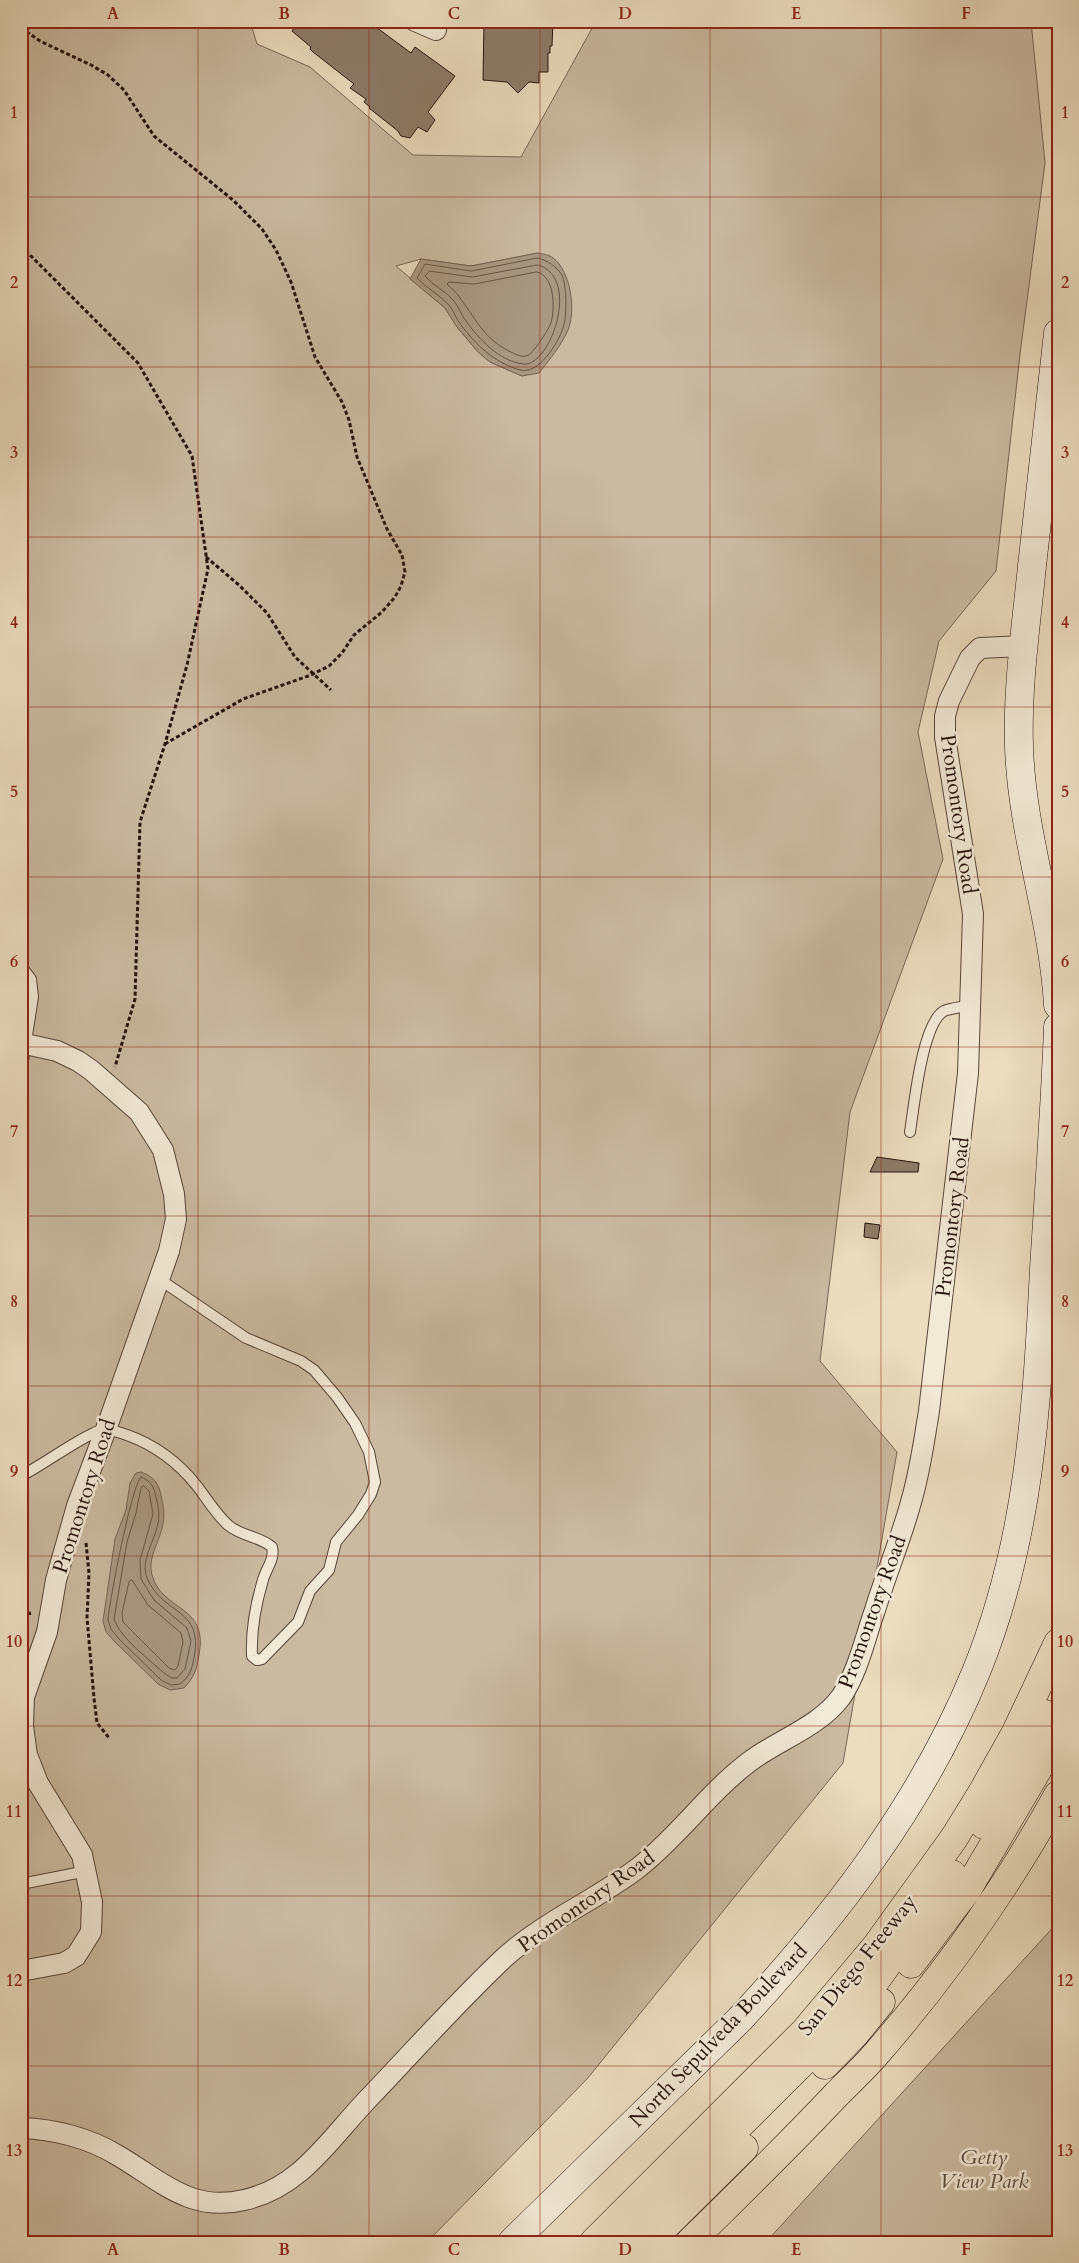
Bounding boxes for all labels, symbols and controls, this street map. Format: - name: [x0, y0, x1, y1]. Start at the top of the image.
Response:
- text: A: [107, 3, 119, 25]
- text: B: [278, 3, 290, 25]
- text: C: [448, 3, 460, 25]
- text: D: [618, 3, 632, 25]
- text: E: [791, 3, 801, 25]
- text: F: [961, 3, 971, 25]
- text: 1: [10, 102, 18, 124]
- text: 1: [1061, 102, 1069, 124]
- text: 2: [10, 272, 18, 294]
- text: 2: [1061, 272, 1069, 294]
- text: 3: [10, 442, 18, 464]
- text: 3: [1061, 442, 1069, 464]
- text: 4: [10, 612, 18, 634]
- text: 4: [1061, 612, 1069, 634]
- street label: Promontory Road: [933, 732, 984, 896]
- text: 5: [10, 781, 18, 803]
- text: 5: [1061, 781, 1069, 803]
- text: 6: [10, 951, 18, 973]
- text: 6: [1061, 951, 1069, 973]
- text: 7: [10, 1121, 18, 1143]
- text: 7: [1061, 1121, 1069, 1143]
- street label: Promontory Road: [928, 1135, 977, 1299]
- text: 8: [10, 1291, 18, 1313]
- text: 8: [1061, 1291, 1069, 1313]
- street label: Promontory Road: [46, 1415, 123, 1577]
- text: 9: [10, 1461, 18, 1483]
- text: 9: [1061, 1461, 1069, 1483]
- street label: Promontory Road: [831, 1532, 914, 1693]
- text: 10: [6, 1631, 22, 1653]
- text: 10: [1057, 1631, 1073, 1653]
- text: 11: [6, 1801, 22, 1823]
- text: 11: [1057, 1801, 1073, 1823]
- street label: Promontory Road: [512, 1843, 661, 1959]
- street label: San Diego Freeway: [791, 1889, 923, 2042]
- street label: North Sepulveda Boulevard: [623, 1937, 814, 2134]
- text: 12: [6, 1970, 22, 1992]
- text: 12: [1057, 1970, 1073, 1992]
- text: 13: [6, 2140, 22, 2162]
- text: 13: [1057, 2140, 1073, 2162]
- park label: Getty View Park: [939, 2143, 1029, 2196]
- text: A: [107, 2239, 119, 2261]
- text: B: [278, 2239, 290, 2261]
- text: C: [448, 2239, 460, 2261]
- text: D: [618, 2239, 632, 2261]
- text: E: [791, 2239, 801, 2261]
- text: F: [961, 2239, 971, 2261]

